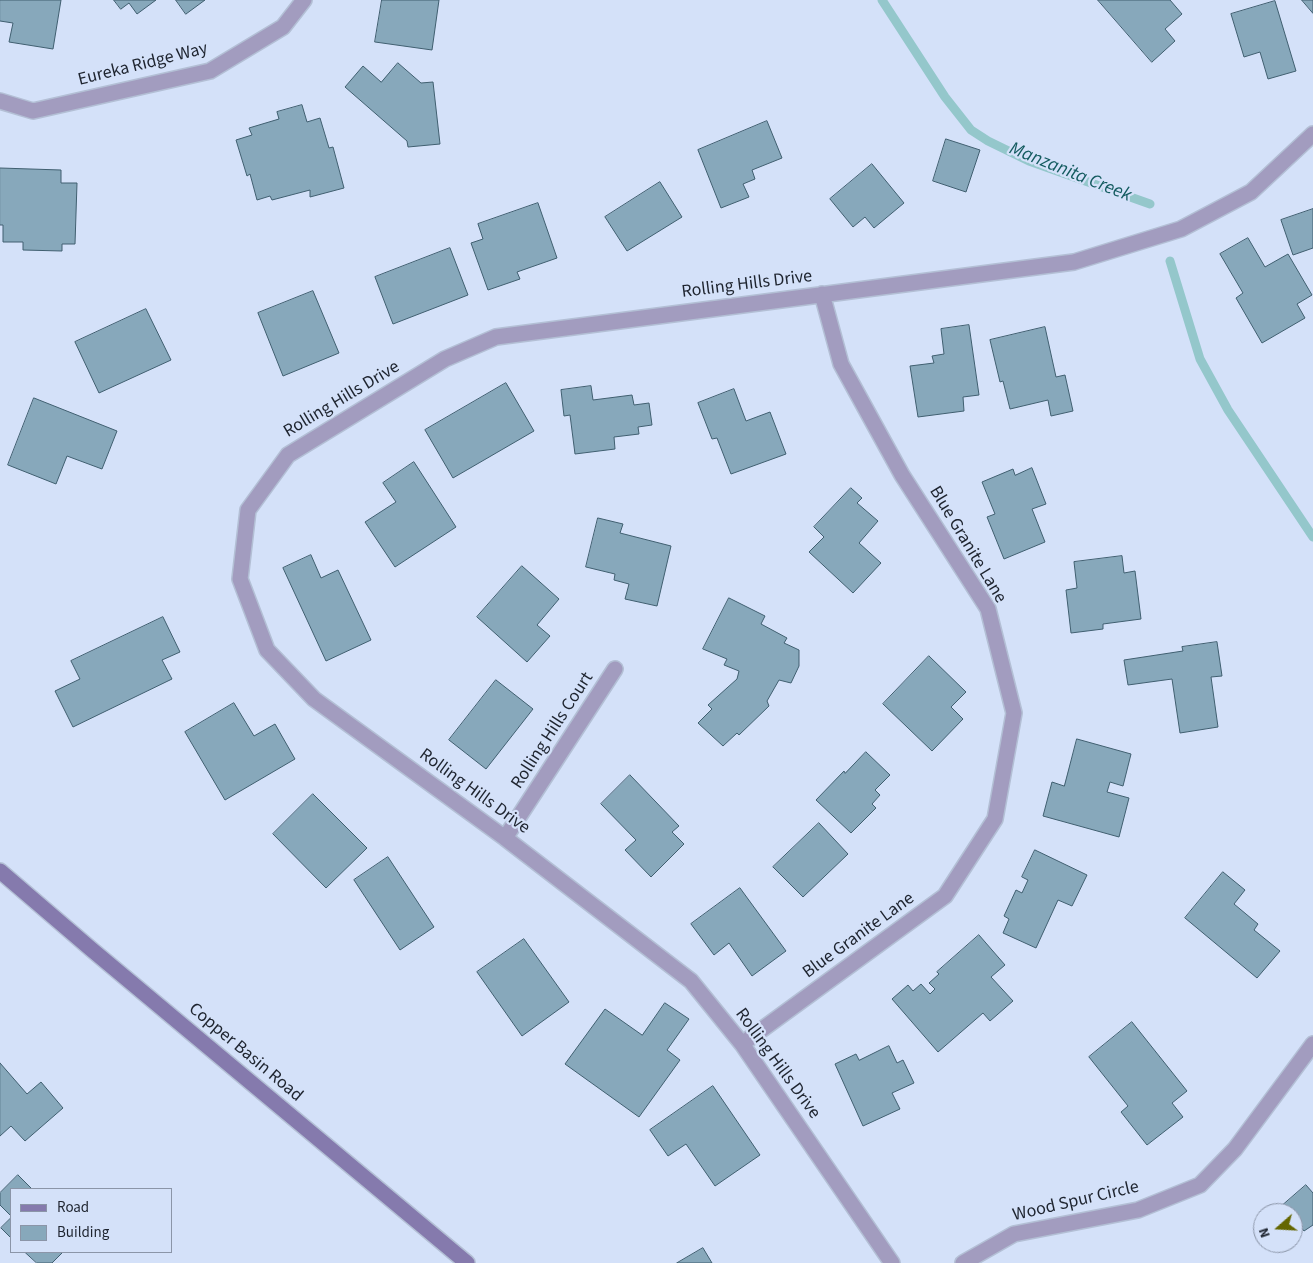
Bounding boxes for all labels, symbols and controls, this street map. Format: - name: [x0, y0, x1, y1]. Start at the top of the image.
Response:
- street label: Eureka Ridge Way: [76, 38, 210, 92]
- water label: Manzanita Creek: [1006, 138, 1134, 208]
- street label: Rolling Hills Drive: [680, 266, 814, 304]
- street label: Rolling Hills Drive: [280, 357, 404, 443]
- street label: Blue Granite Lane: [924, 483, 1010, 607]
- street label: Rolling Hills Court: [507, 669, 599, 793]
- street label: Rolling Hills Drive: [414, 745, 534, 839]
- street label: Blue Granite Lane: [799, 888, 919, 984]
- street label: Copper Basin Road: [183, 999, 307, 1107]
- street label: Rolling Hills Drive: [730, 1004, 824, 1124]
- street label: Wood Spur Circle: [1011, 1177, 1141, 1227]
- legend: [10, 1188, 172, 1253]
- text: Road: [57, 1197, 89, 1218]
- north arrow: [1253, 1203, 1303, 1253]
- text: Building: [57, 1222, 109, 1243]
- text: N: [1254, 1225, 1276, 1240]

